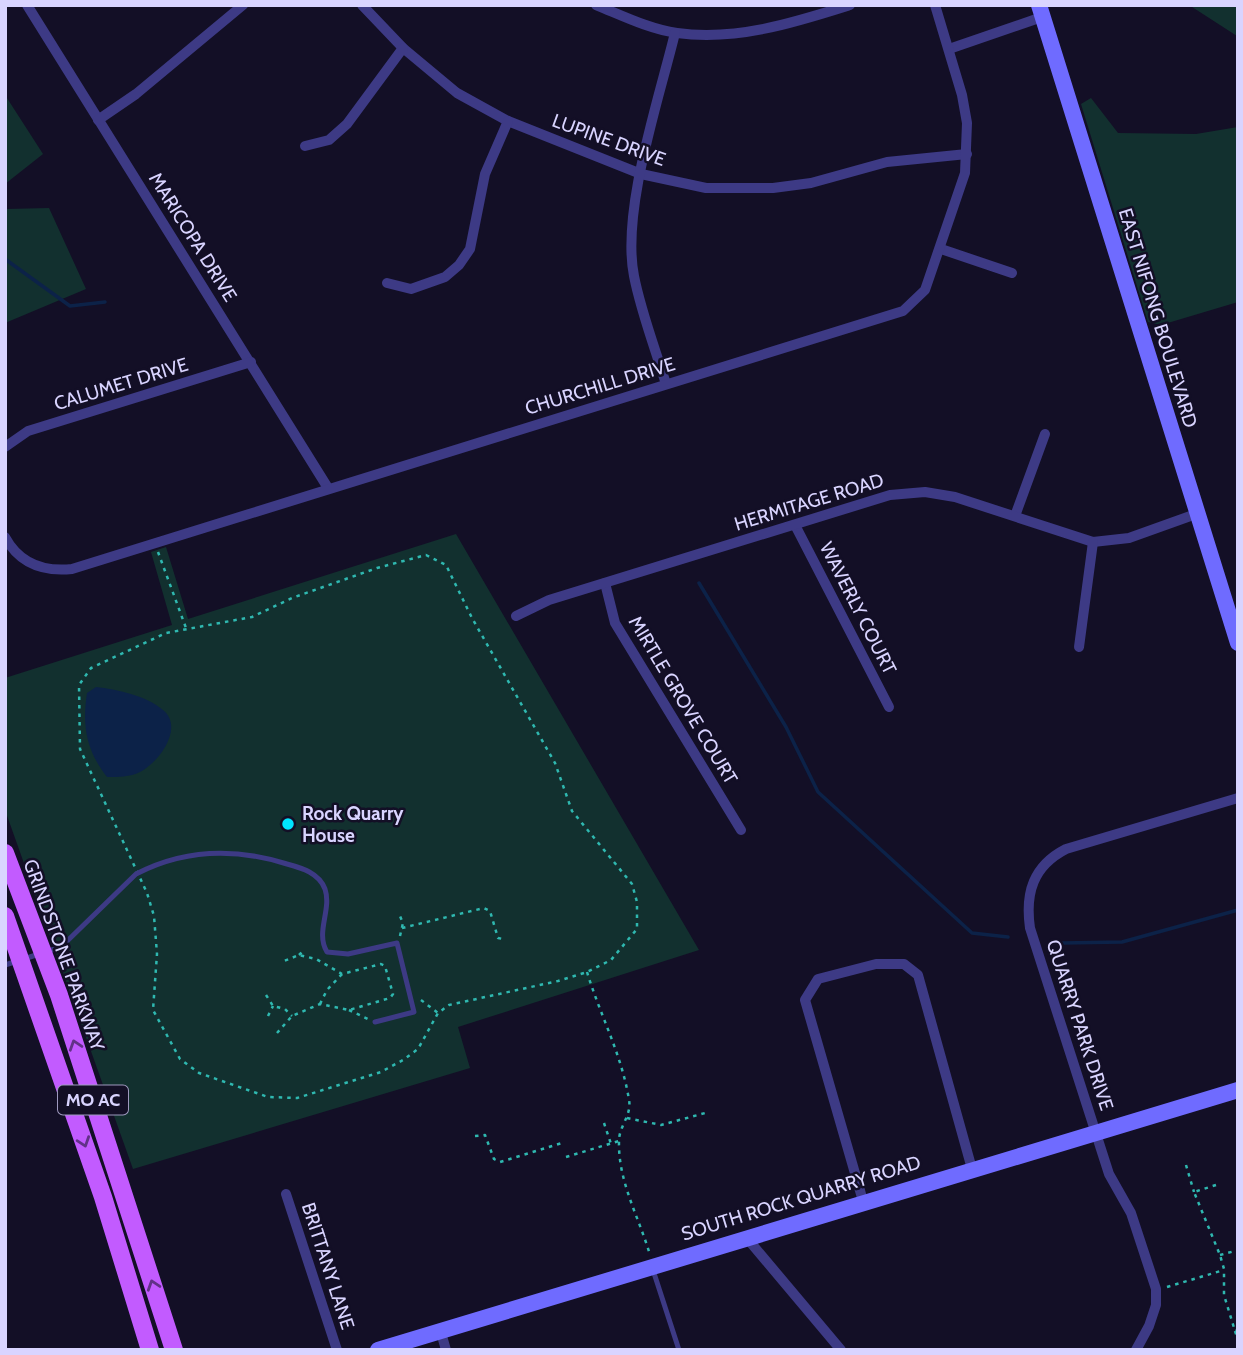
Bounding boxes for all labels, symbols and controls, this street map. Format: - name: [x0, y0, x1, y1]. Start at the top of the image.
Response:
- street label: LUPINE DRIVE: [549, 109, 669, 171]
- street label: MARICOPA DRIVE: [144, 168, 242, 306]
- street label: EAST NIFONG BOULEVARD: [1114, 206, 1202, 431]
- street label: CHURCHILL DRIVE: [522, 352, 678, 420]
- street label: CALUMET DRIVE: [51, 353, 191, 415]
- street label: HERMITAGE ROAD: [731, 468, 887, 536]
- street label: WAVERLY COURT: [815, 538, 901, 678]
- street label: MIRTLE GROVE COURT: [624, 612, 742, 788]
- place label: Rock Quarry House: [302, 802, 404, 847]
- marker: Rock Quarry House: [280, 816, 296, 832]
- street label: GRINDSTONE PARKWAY: [19, 856, 109, 1054]
- street label: QUARRY PARK DRIVE: [1042, 937, 1118, 1113]
- one-way arrow: [69, 1040, 83, 1052]
- road number: MO AC: [58, 1086, 128, 1114]
- one-way arrow: [76, 1136, 90, 1148]
- street label: SOUTH ROCK QUARRY ROAD: [679, 1151, 924, 1245]
- street label: BRITTANY LANE: [297, 1200, 359, 1332]
- one-way arrow: [147, 1279, 161, 1292]

